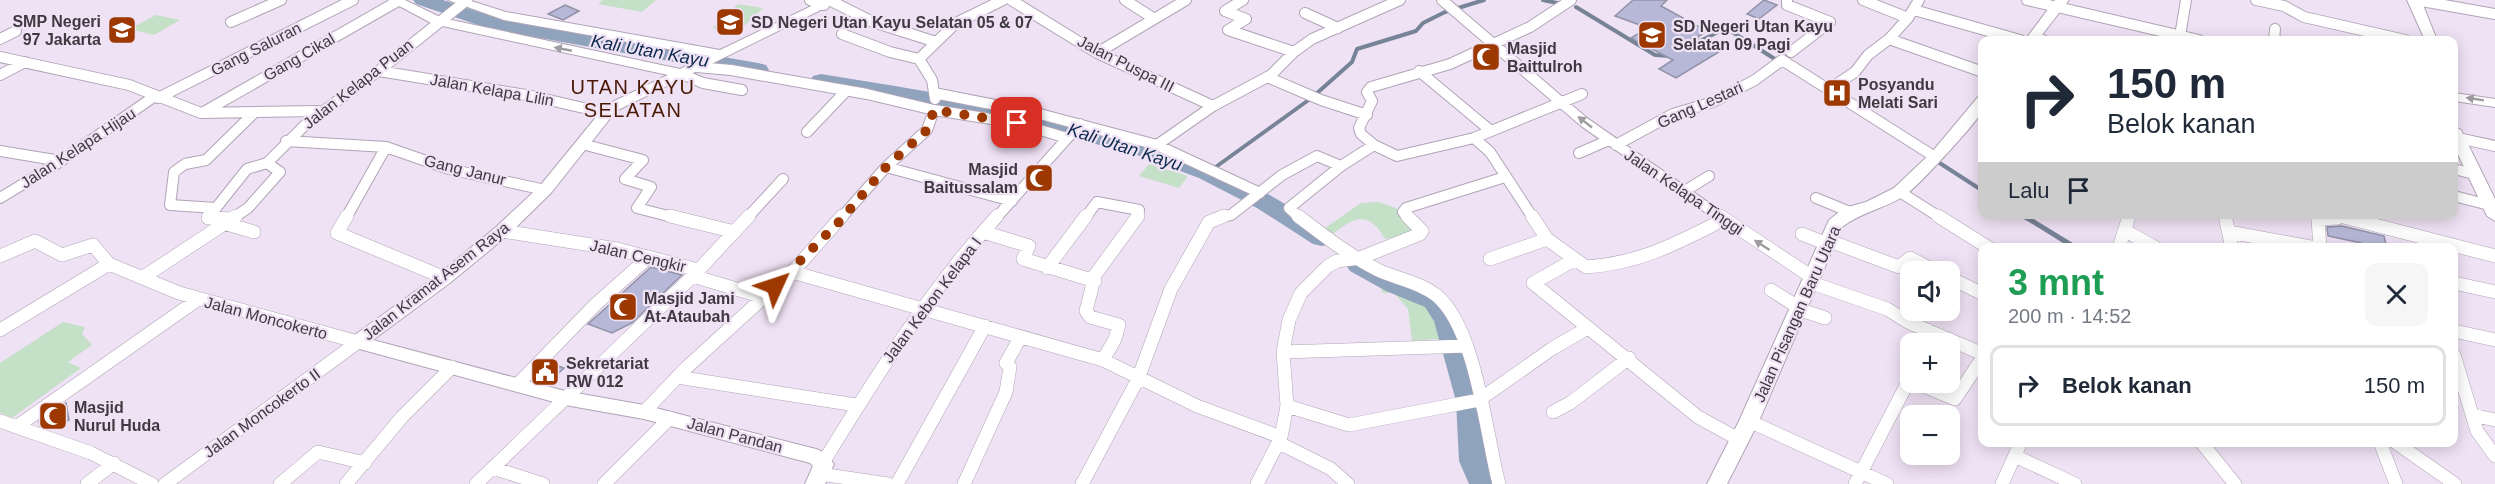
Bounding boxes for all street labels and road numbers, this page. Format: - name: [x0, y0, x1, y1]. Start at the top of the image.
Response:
- street label: Gang Saluran: [208, 19, 304, 79]
- street label: Gang Cikal: [260, 30, 338, 84]
- street label: Jalan Puspa III: [1075, 32, 1177, 96]
- street label: Jalan Kelapa Puan: [300, 36, 416, 132]
- street label: Jalan Kelapa Lilin: [429, 71, 555, 109]
- street label: Gang Lestari: [1655, 79, 1745, 131]
- street label: Jalan Kelapa Hijau: [17, 105, 139, 191]
- street label: Jalan Kelapa Tinggi: [1621, 146, 1747, 238]
- street label: Gang Janur: [422, 152, 508, 189]
- street label: Jalan Kramat Asem Raya: [360, 219, 512, 343]
- street label: Jalan Pisangan Baru Utara: [1750, 223, 1844, 405]
- street label: Jalan Kebon Kelapa I: [879, 234, 985, 366]
- street label: Jalan Cengkir: [588, 237, 688, 275]
- street label: Jalan Moncokerto: [203, 293, 329, 343]
- street label: Jalan Moncokerto II: [201, 365, 323, 461]
- street label: Jalan Pandan: [686, 414, 784, 456]

